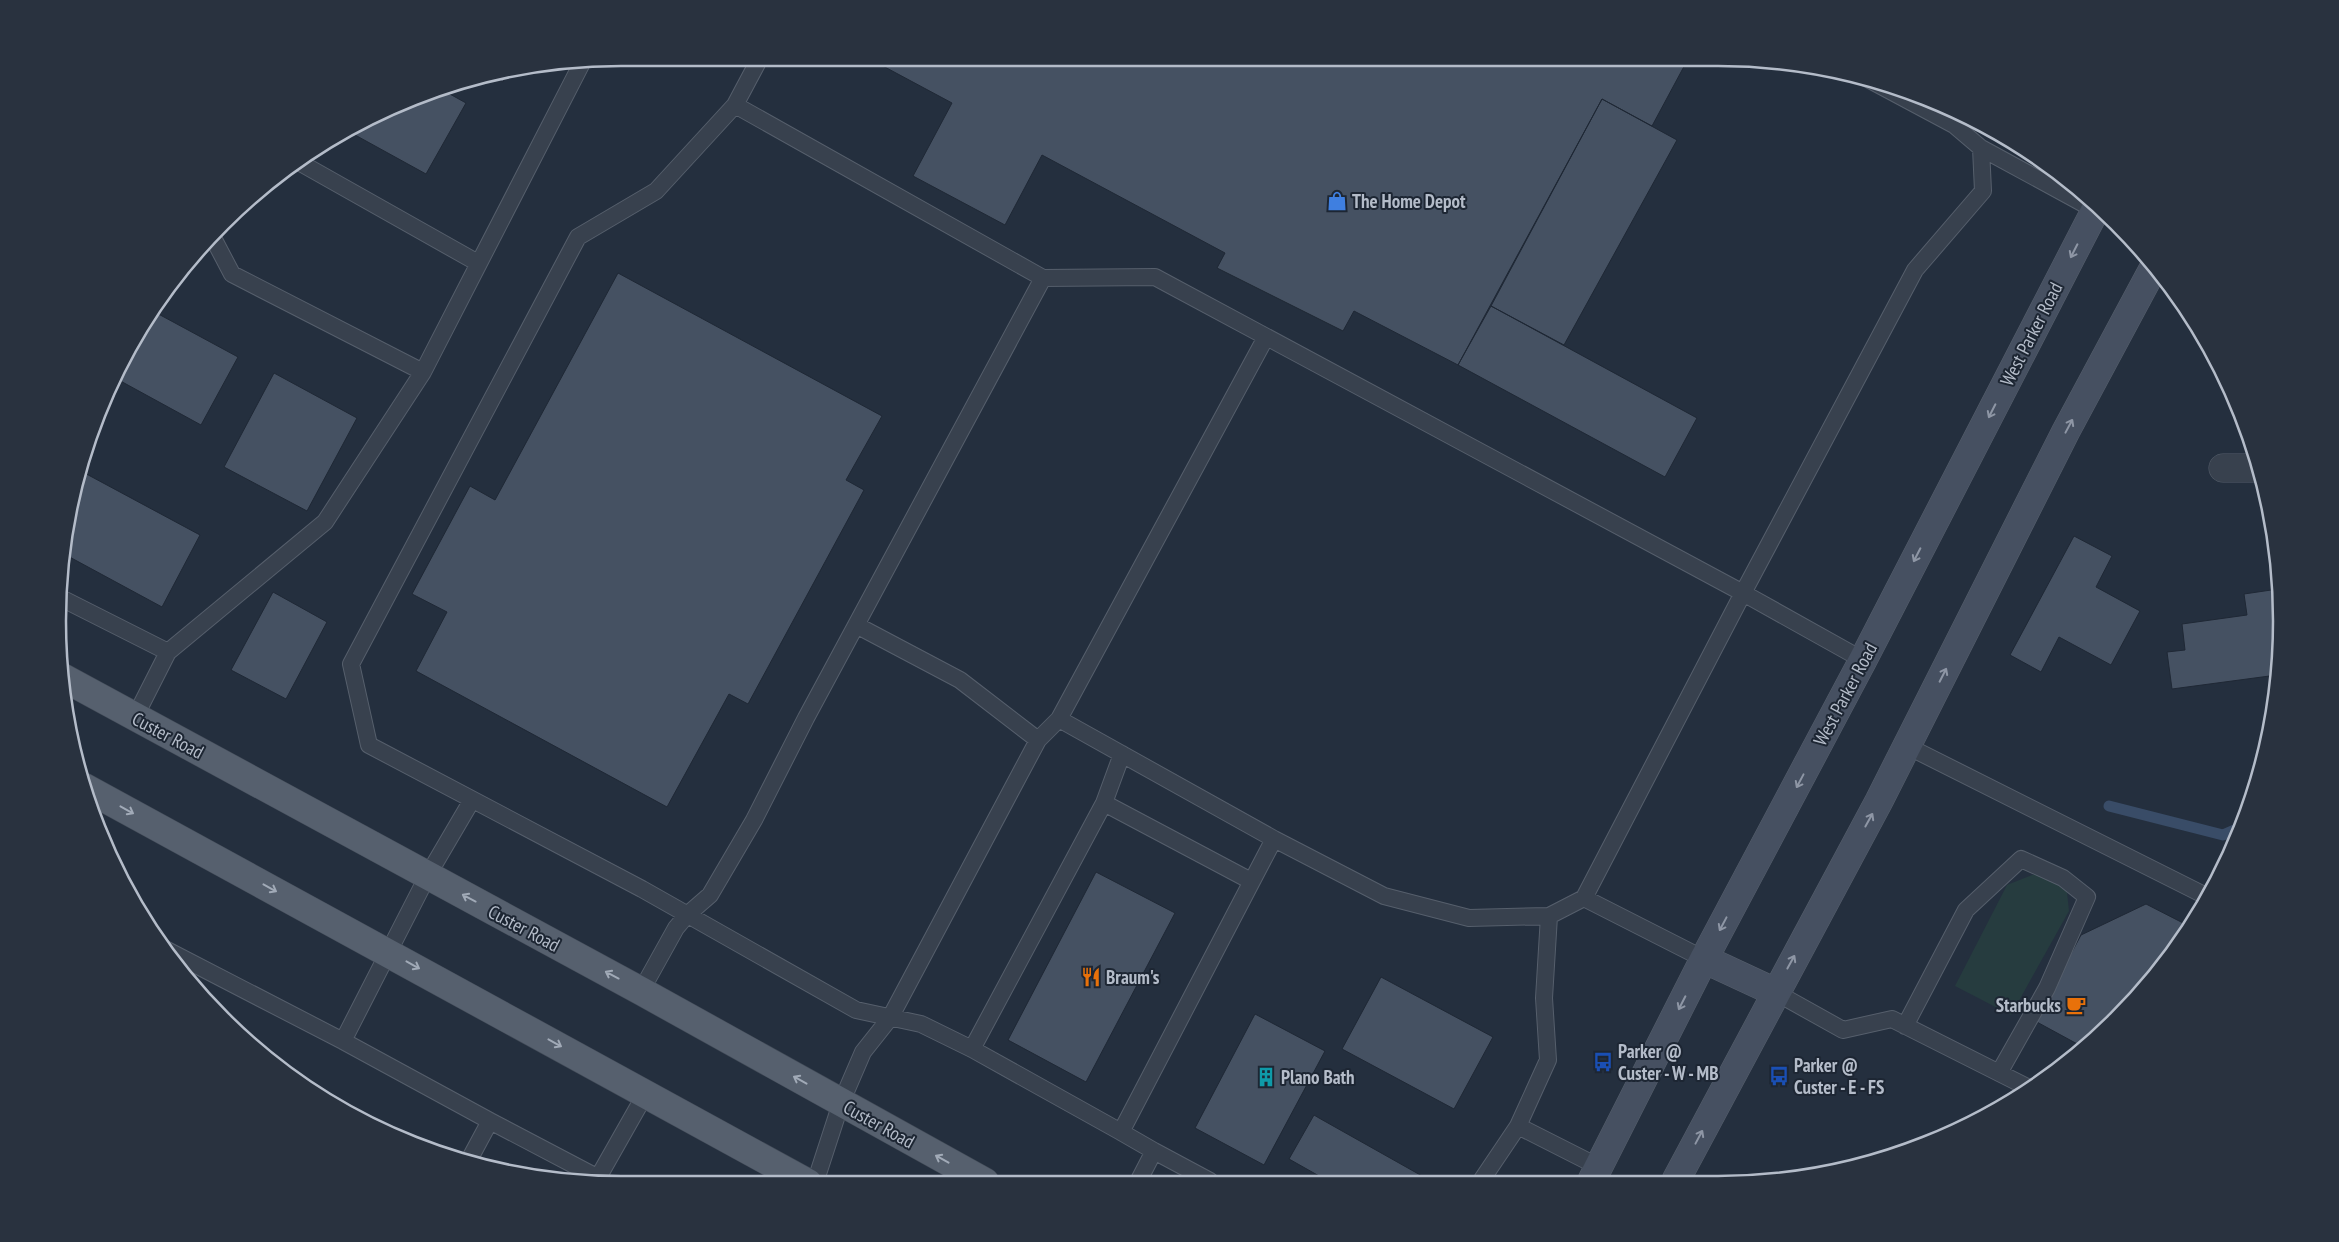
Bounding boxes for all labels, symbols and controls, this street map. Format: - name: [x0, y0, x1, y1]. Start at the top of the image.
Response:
- place label: The Home Depot: [1352, 189, 1466, 213]
- shop icon: The Home Depot: [1326, 190, 1348, 212]
- one-way arrow: [2069, 243, 2079, 258]
- street label: West Parker Road: [1995, 278, 2067, 390]
- one-way arrow: [1987, 403, 1997, 418]
- one-way arrow: [2065, 419, 2074, 434]
- one-way arrow: [1912, 547, 1921, 562]
- street label: West Parker Road: [1808, 638, 1882, 750]
- one-way arrow: [1939, 668, 1948, 683]
- street label: Custer Road: [128, 706, 208, 764]
- one-way arrow: [1795, 773, 1805, 788]
- one-way arrow: [119, 806, 134, 815]
- one-way arrow: [1864, 812, 1874, 827]
- one-way arrow: [262, 883, 277, 893]
- one-way arrow: [462, 893, 477, 903]
- street label: Custer Road: [484, 899, 564, 957]
- one-way arrow: [1718, 916, 1727, 931]
- one-way arrow: [1786, 955, 1796, 970]
- one-way arrow: [405, 960, 420, 970]
- place label: Braum's: [1106, 965, 1160, 989]
- restaurant icon: Braum's: [1080, 966, 1102, 988]
- one-way arrow: [606, 970, 620, 980]
- place label: Starbucks: [1996, 993, 2061, 1017]
- cafe icon: Starbucks: [2065, 994, 2087, 1016]
- one-way arrow: [1677, 995, 1686, 1010]
- one-way arrow: [547, 1039, 562, 1048]
- place label: Parker @ Custer - W - MB: [1618, 1039, 1718, 1085]
- bus stop icon: Parker @ Custer - W - MB: [1592, 1051, 1614, 1073]
- place label: Parker @ Custer - E - FS: [1794, 1053, 1884, 1099]
- place label: Plano Bath: [1281, 1065, 1355, 1089]
- bus stop icon: Parker @ Custer - E - FS: [1768, 1065, 1790, 1087]
- building icon: Plano Bath: [1255, 1066, 1277, 1088]
- one-way arrow: [793, 1075, 808, 1084]
- street label: Custer Road: [839, 1095, 919, 1153]
- one-way arrow: [1695, 1130, 1704, 1145]
- one-way arrow: [936, 1153, 950, 1163]

